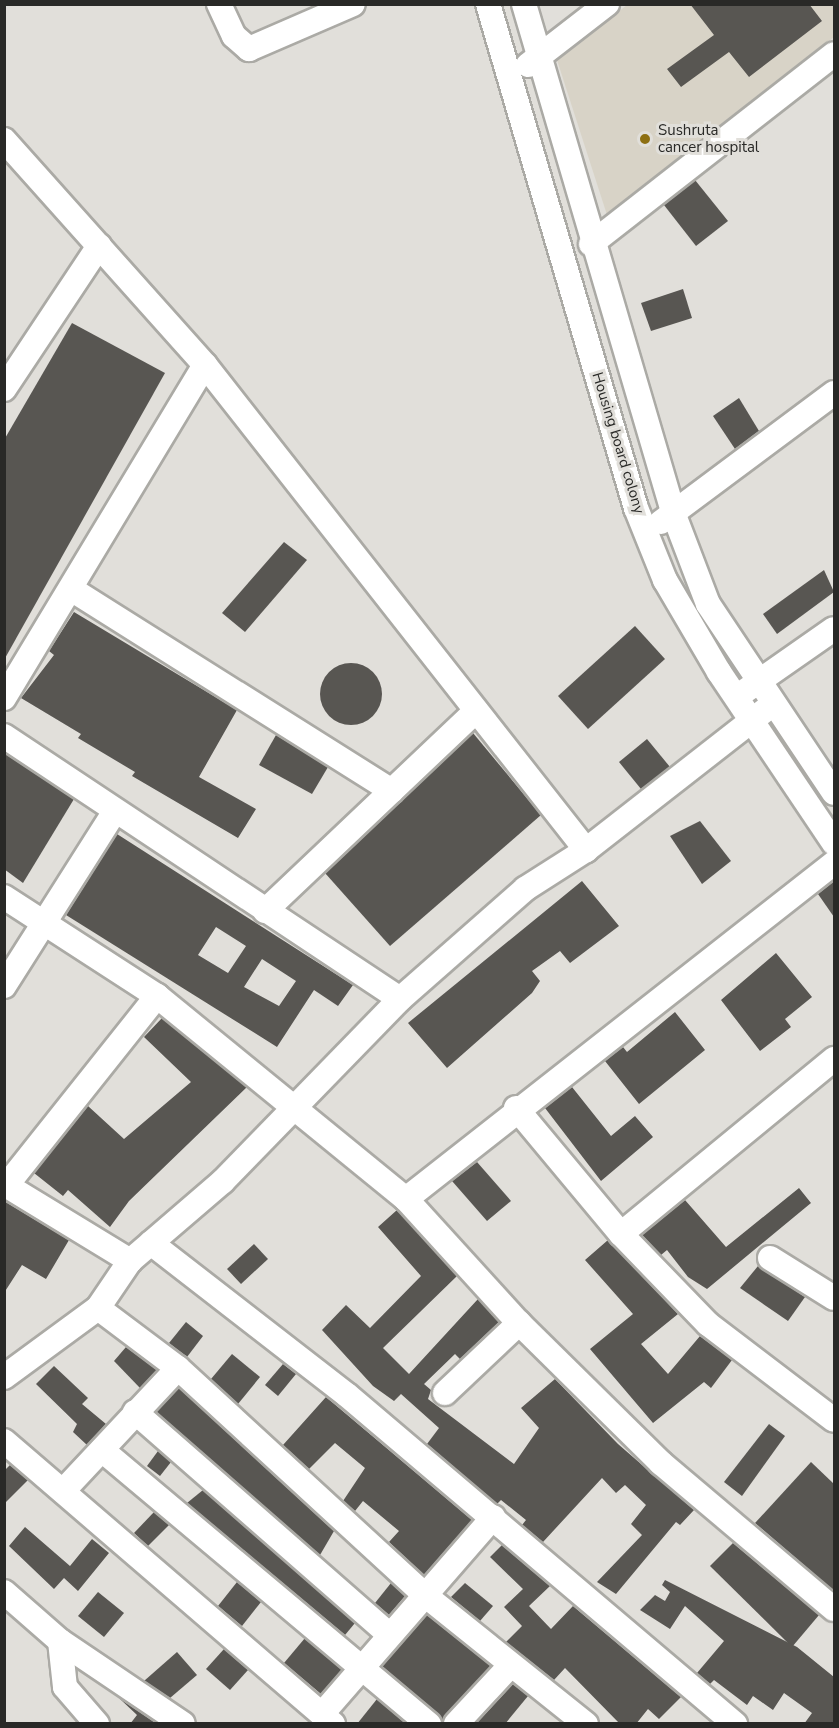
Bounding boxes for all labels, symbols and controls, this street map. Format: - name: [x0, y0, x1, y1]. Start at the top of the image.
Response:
- place label: Sushruta cancer hospital: [658, 121, 759, 156]
- marker: Sushruta cancer hospital: [636, 130, 654, 148]
- street label: Housing board colony: [588, 370, 648, 516]

